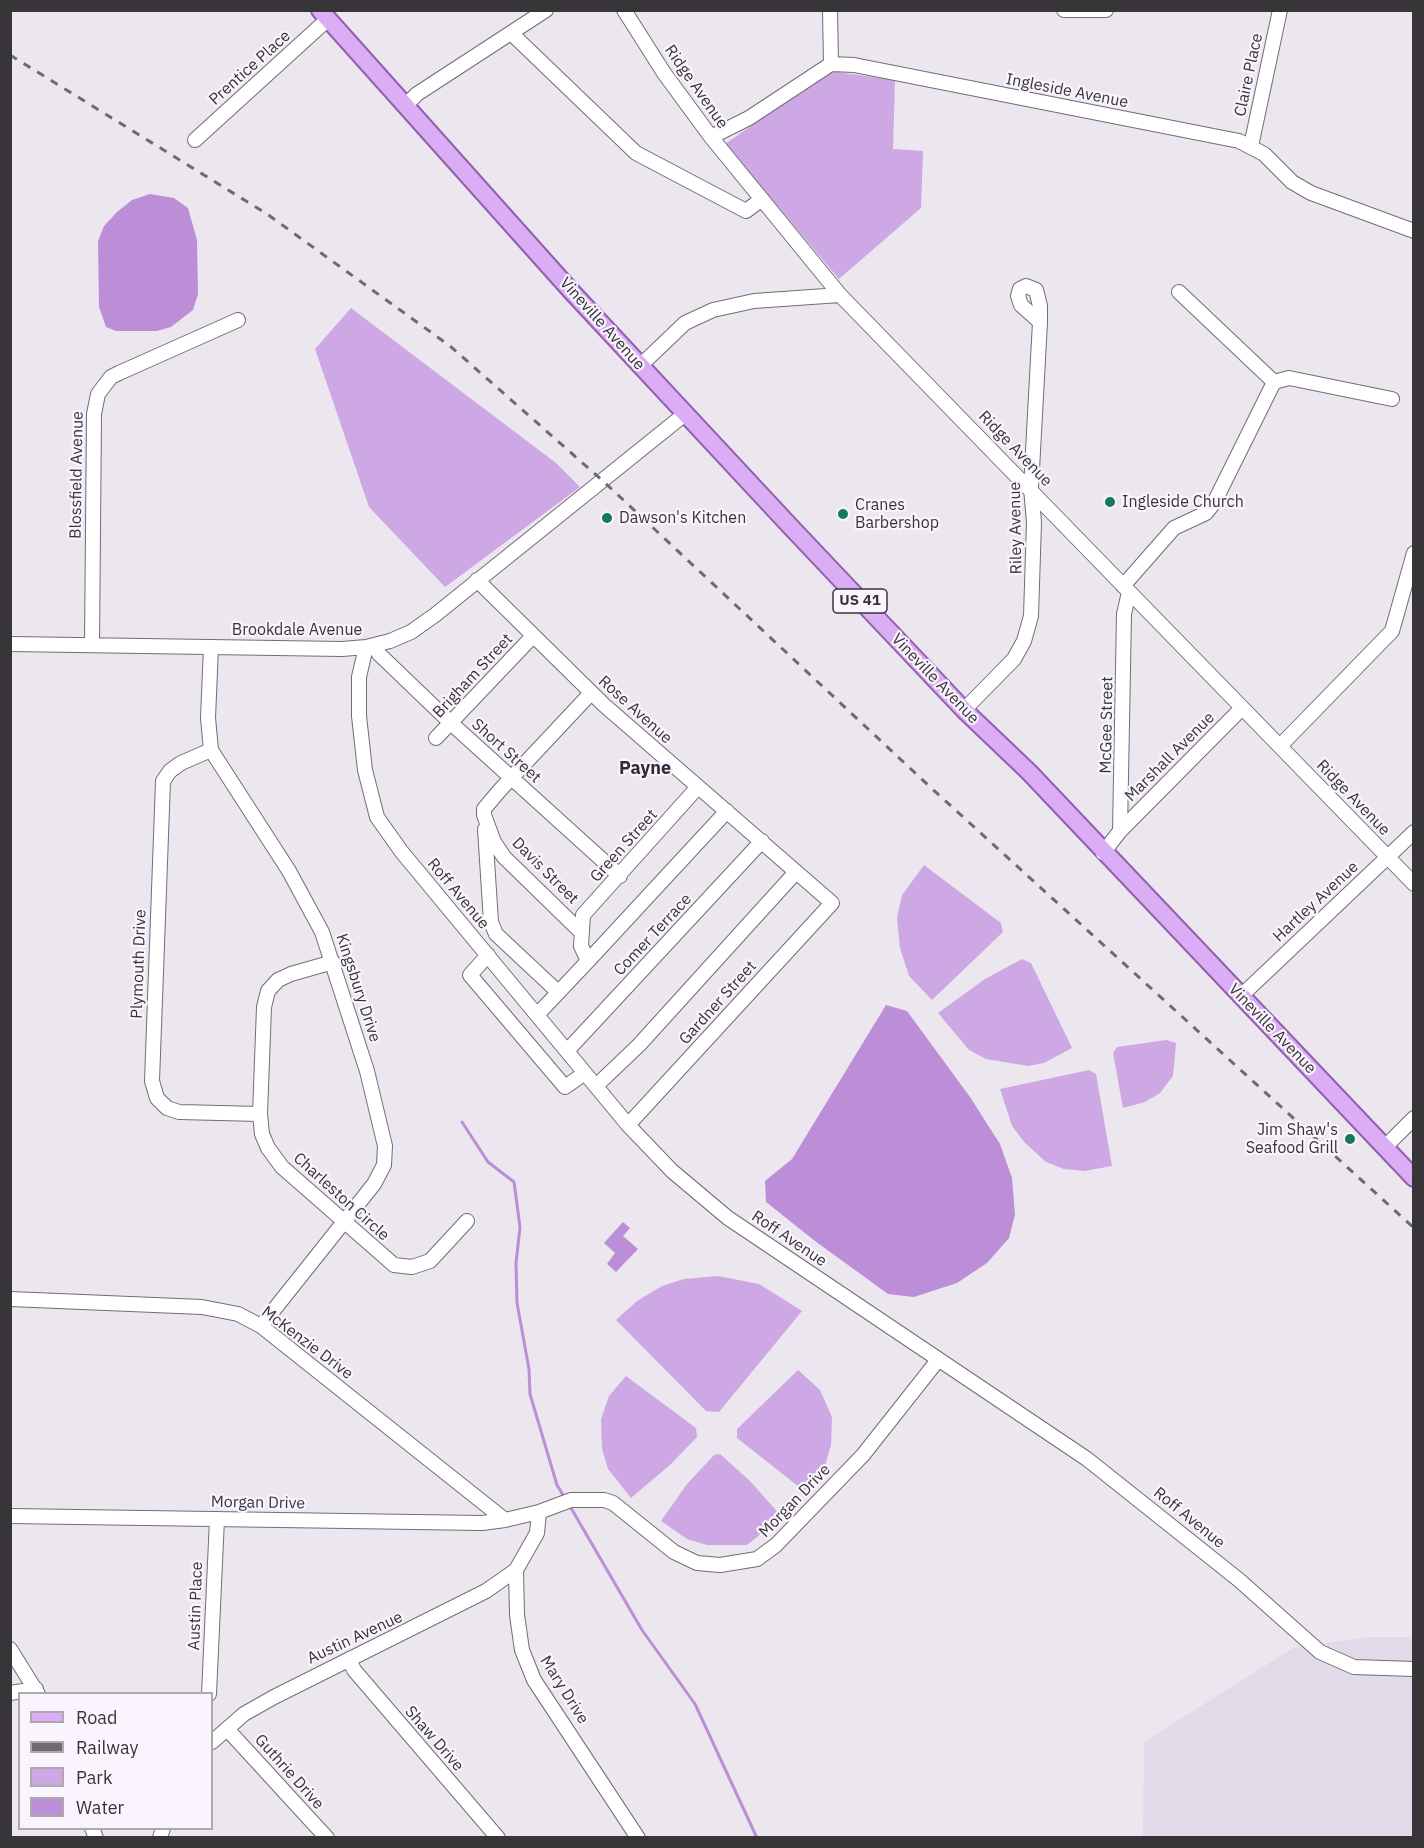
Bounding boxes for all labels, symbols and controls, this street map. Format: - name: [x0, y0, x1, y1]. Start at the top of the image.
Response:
- street label: Prentice Place: [205, 27, 295, 109]
- street label: Claire Place: [1231, 32, 1267, 118]
- street label: Ridge Avenue: [660, 41, 732, 133]
- street label: Ingleside Avenue: [1004, 70, 1130, 112]
- street label: Vineville Avenue: [555, 274, 649, 374]
- street label: Ridge Avenue: [974, 407, 1056, 491]
- street label: Blossfield Avenue: [66, 411, 88, 539]
- street label: Riley Avenue: [1006, 482, 1026, 574]
- place label: Ingleside Church: [1122, 492, 1244, 512]
- place label: Cranes Barbershop: [855, 495, 939, 533]
- marker: Ingleside Church: [1103, 495, 1117, 509]
- marker: Cranes Barbershop: [836, 507, 850, 521]
- place label: Dawson's Kitchen: [619, 508, 746, 528]
- marker: Dawson's Kitchen: [600, 511, 614, 525]
- road number: US 41: [833, 589, 887, 613]
- street label: Brookdale Avenue: [232, 620, 362, 640]
- street label: Brigham Street: [429, 630, 517, 722]
- street label: Vineville Avenue: [887, 630, 983, 728]
- street label: Rose Avenue: [594, 672, 676, 748]
- street label: McGee Street: [1097, 676, 1117, 774]
- street label: Marshall Avenue: [1121, 708, 1219, 806]
- street label: Short Street: [467, 715, 545, 787]
- street label: Ridge Avenue: [1312, 756, 1394, 840]
- district label: Payne: [619, 758, 671, 780]
- street label: Green Street: [586, 806, 662, 886]
- street label: Davis Street: [508, 834, 582, 908]
- street label: Roff Avenue: [423, 855, 493, 933]
- street label: Hartley Avenue: [1269, 858, 1363, 946]
- street label: Comer Terrace: [610, 890, 696, 980]
- street label: Plymouth Drive: [127, 909, 151, 1019]
- street label: Kingsbury Drive: [331, 931, 385, 1045]
- street label: Gardner Street: [675, 957, 761, 1049]
- street label: Vineville Avenue: [1224, 980, 1320, 1078]
- place label: Jim Shaw's Seafood Grill: [1246, 1120, 1338, 1158]
- marker: Jim Shaw's Seafood Grill: [1343, 1132, 1357, 1146]
- street label: Charleston Circle: [289, 1149, 393, 1245]
- street label: Roff Avenue: [748, 1207, 830, 1271]
- street label: McKenzie Drive: [257, 1302, 357, 1384]
- street label: Morgan Drive: [755, 1460, 835, 1542]
- street label: Roff Avenue: [1149, 1483, 1229, 1553]
- street label: Morgan Drive: [211, 1493, 305, 1513]
- street label: Austin Place: [185, 1561, 207, 1651]
- street label: Austin Avenue: [304, 1608, 406, 1668]
- street label: Mary Drive: [536, 1652, 592, 1728]
- legend: [18, 1692, 213, 1830]
- street label: Shaw Drive: [400, 1702, 468, 1776]
- text: Road: [76, 1706, 117, 1729]
- street label: Guthrie Drive: [250, 1730, 328, 1814]
- text: Railway: [76, 1736, 138, 1759]
- text: Park: [76, 1766, 112, 1789]
- text: Water: [76, 1796, 124, 1819]

